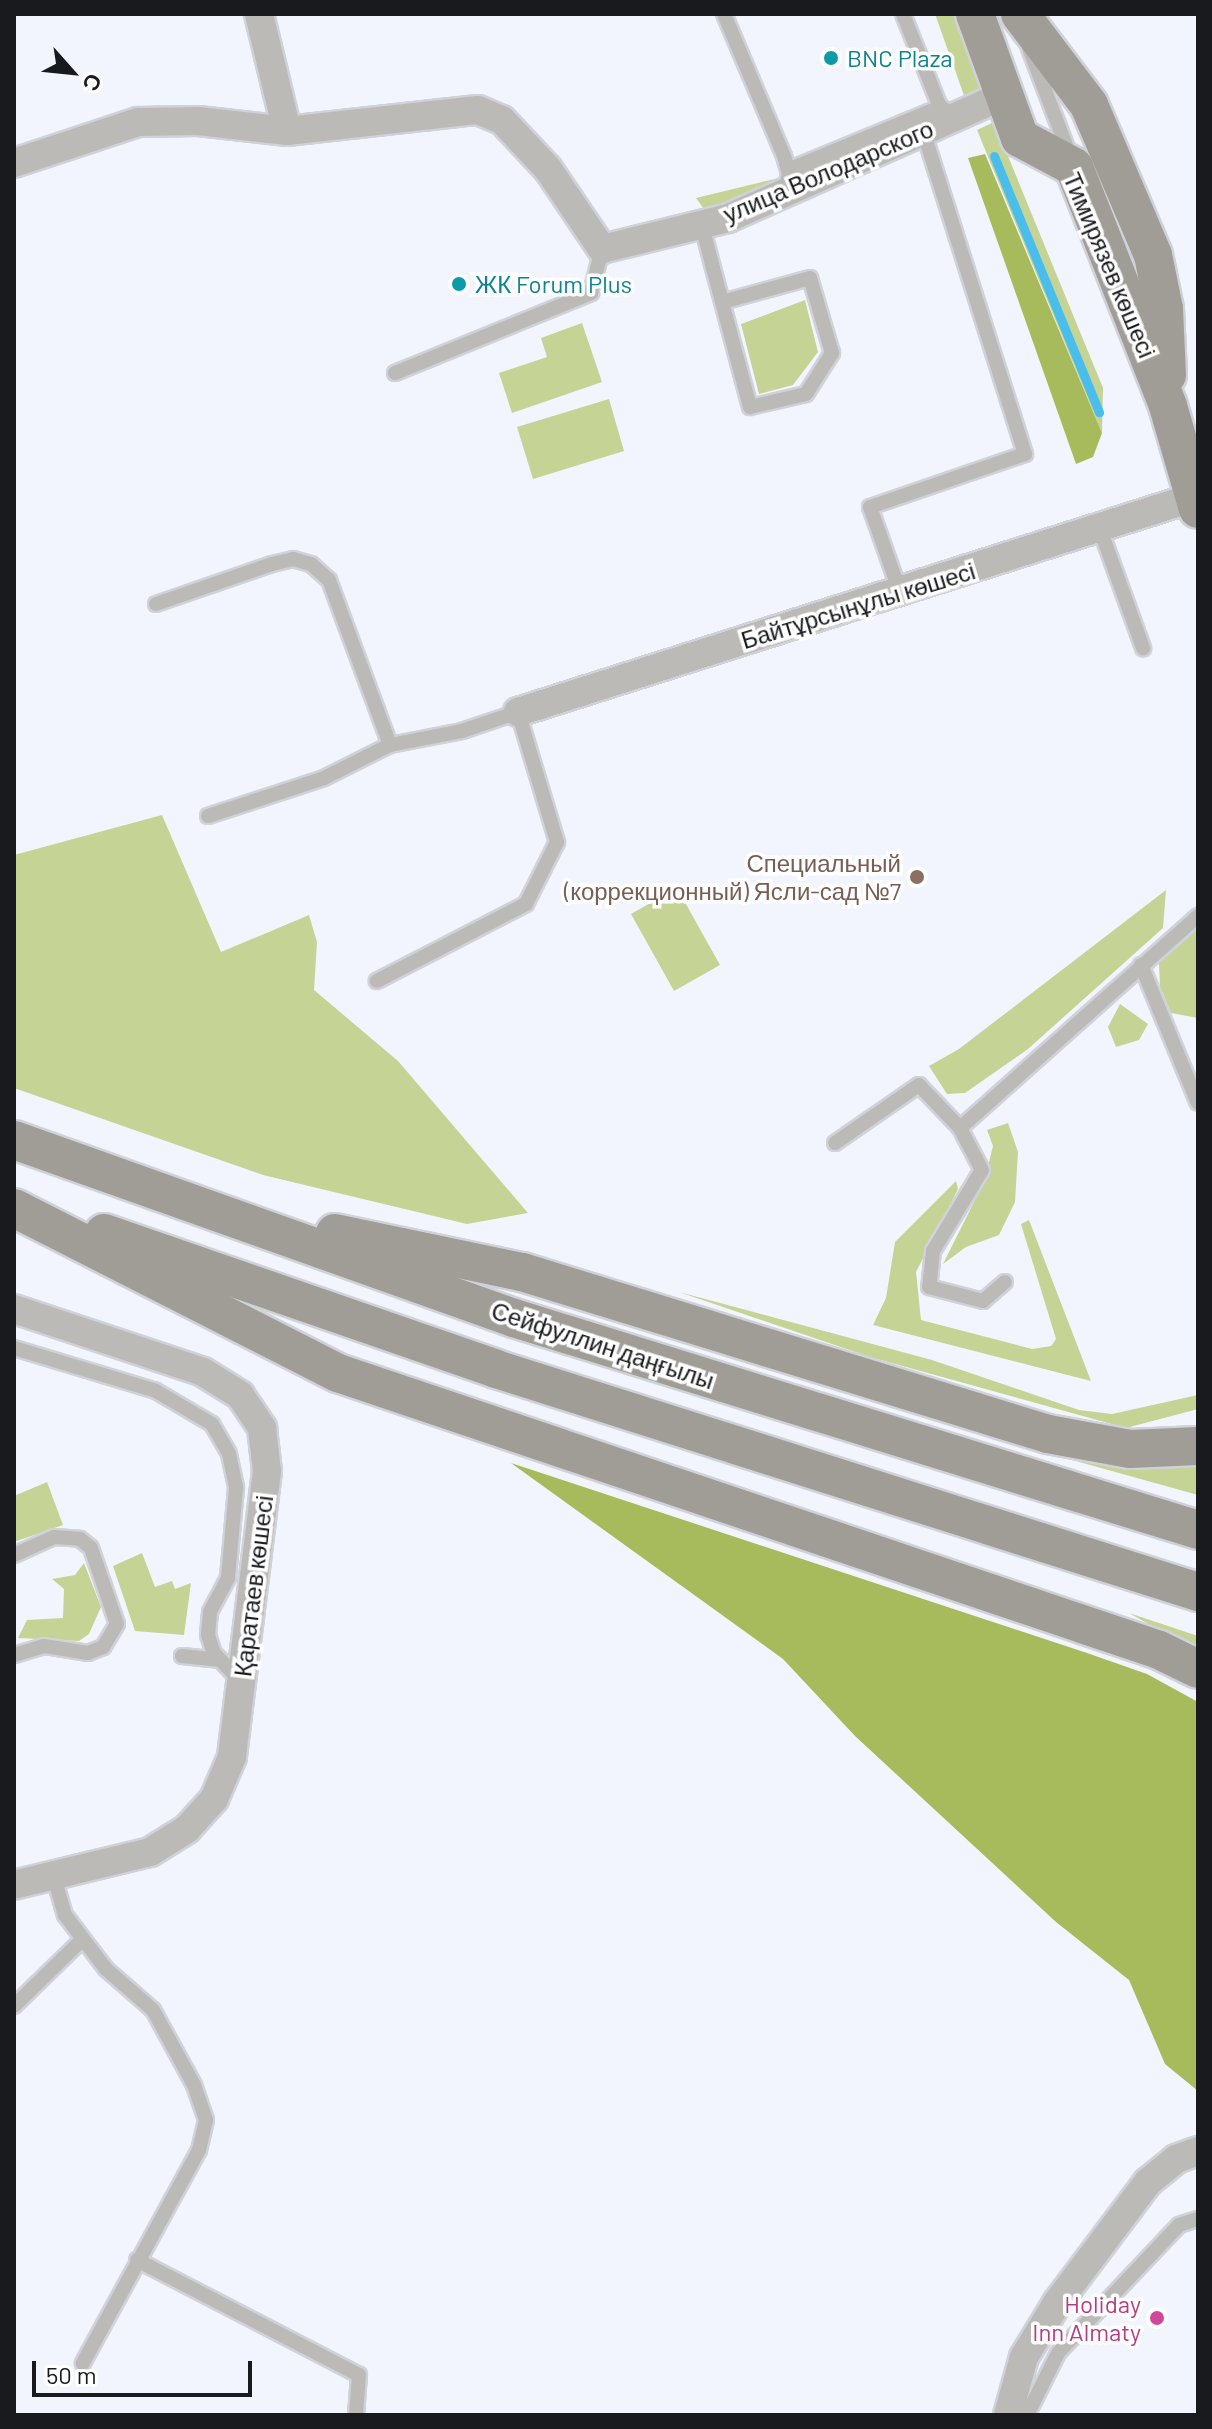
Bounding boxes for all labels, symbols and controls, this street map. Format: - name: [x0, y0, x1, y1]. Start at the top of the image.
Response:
- north arrow: [32, 32, 112, 112]
- place label: BNC Plaza: [847, 44, 953, 72]
- marker: BNC Plaza: [822, 49, 840, 67]
- text: С: [78, 70, 109, 96]
- street label: улица Володарского: [719, 114, 937, 228]
- street label: Тимирязев көшесі: [1058, 168, 1162, 362]
- place label: ЖК Forum Plus: [475, 270, 632, 298]
- marker: ЖК Forum Plus: [450, 275, 468, 293]
- street label: Байтұрсынұлы көшесі: [738, 556, 978, 654]
- place label: Специальный (коррекционный) Ясли-сад №7: [564, 849, 901, 905]
- marker: Специальный (коррекционный) Ясли-сад №7: [908, 868, 926, 886]
- street label: Сейфуллин даңғылы: [488, 1295, 718, 1395]
- street label: Қаратаев көшесі: [228, 1494, 278, 1678]
- place label: Holiday Inn Almaty: [1032, 2290, 1141, 2346]
- marker: Holiday Inn Almaty: [1148, 2309, 1166, 2327]
- scale bar: [36, 2345, 256, 2395]
- text: 50 m: [46, 2360, 97, 2389]

